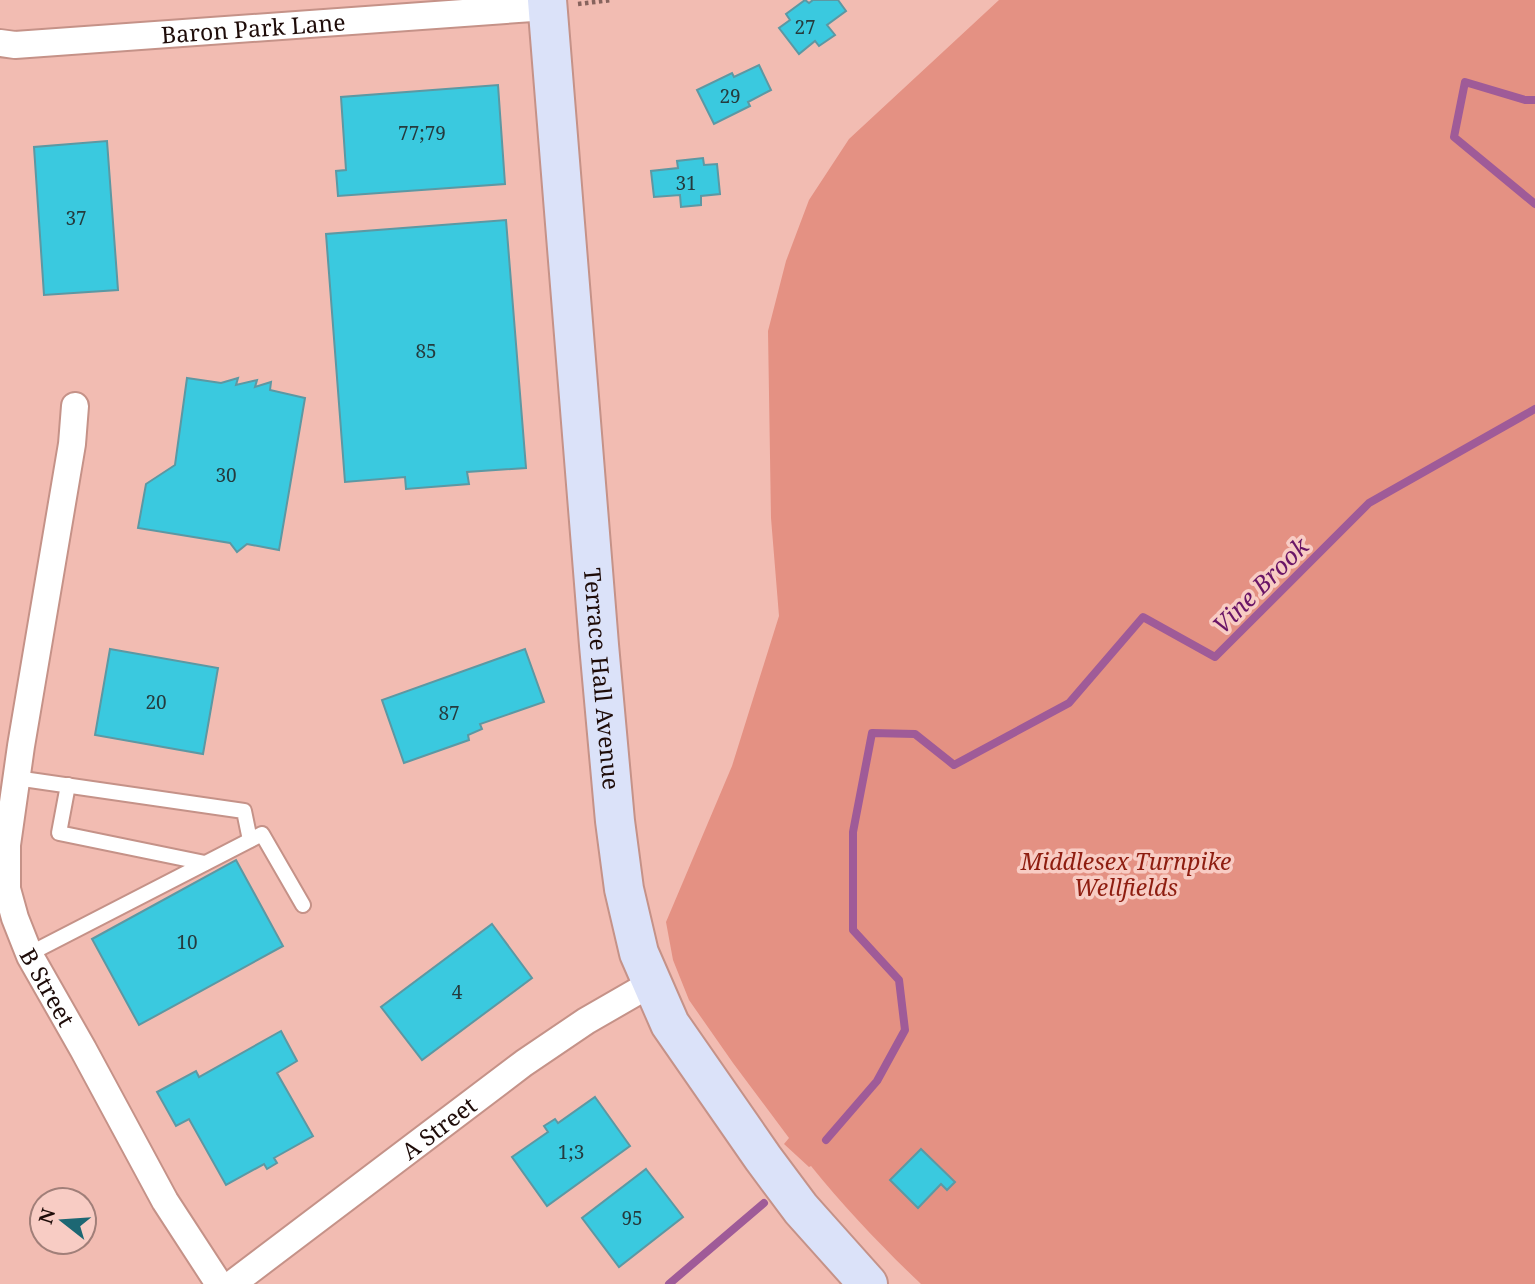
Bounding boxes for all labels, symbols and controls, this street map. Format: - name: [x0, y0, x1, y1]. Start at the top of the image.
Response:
- street label: Baron Park Lane: [160, 5, 346, 51]
- house number: 27: [794, 14, 816, 40]
- house number: 29: [719, 83, 741, 109]
- house number: 77;79: [398, 120, 446, 146]
- house number: 31: [675, 170, 697, 196]
- house number: 37: [65, 205, 87, 231]
- house number: 85: [415, 338, 437, 364]
- house number: 30: [215, 462, 237, 488]
- water label: Vine Brook: [1205, 529, 1316, 640]
- street label: Terrace Hall Avenue: [577, 566, 628, 791]
- house number: 20: [145, 689, 167, 715]
- house number: 87: [438, 700, 460, 726]
- park label: Middlesex Turnpike Wellfields: [1020, 845, 1231, 903]
- house number: 10: [176, 929, 198, 955]
- street label: B Street: [13, 942, 83, 1032]
- house number: 4: [452, 979, 463, 1005]
- street label: A Street: [394, 1089, 483, 1167]
- house number: 1;3: [558, 1139, 584, 1165]
- north arrow: [28, 1186, 98, 1256]
- text: N: [32, 1205, 61, 1227]
- house number: 95: [621, 1205, 643, 1231]

